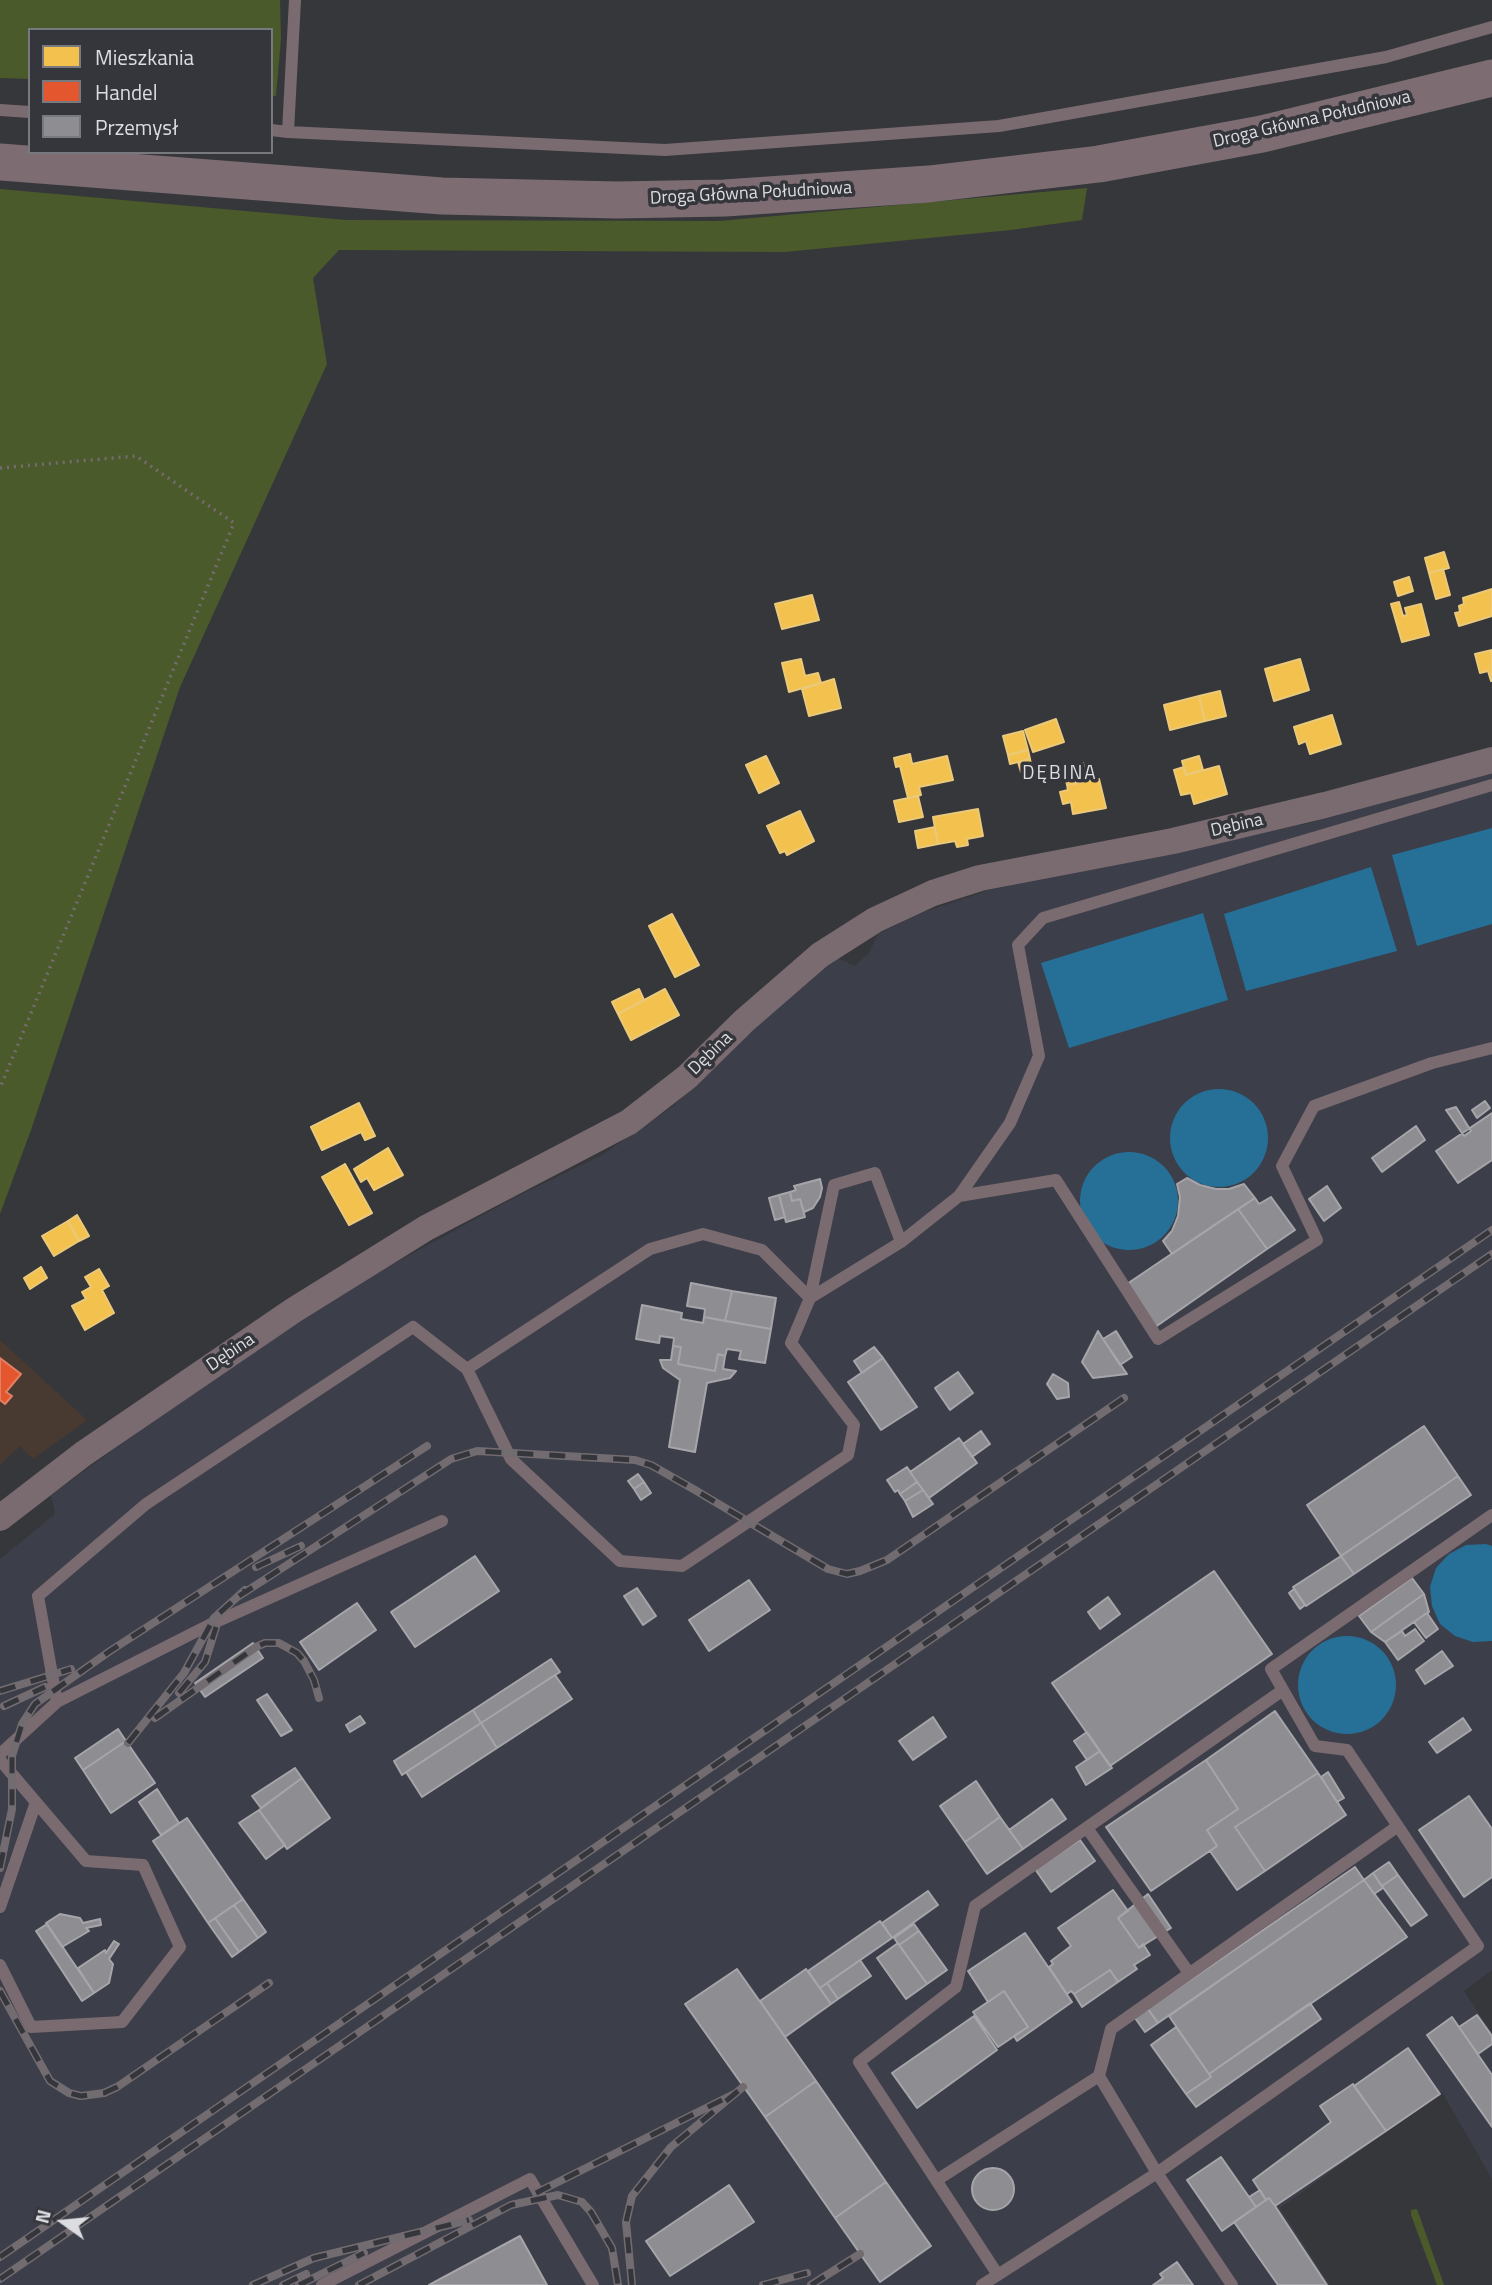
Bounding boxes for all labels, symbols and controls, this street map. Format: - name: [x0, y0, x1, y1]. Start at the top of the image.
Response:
- legend: [28, 28, 273, 154]
- text: Mieszkania: [95, 41, 194, 73]
- text: Handel: [95, 76, 158, 108]
- street label: Droga Główna Południowa: [1211, 87, 1413, 153]
- text: Przemysł: [95, 111, 179, 143]
- street label: Droga Główna Południowa: [649, 178, 853, 210]
- district label: DĘBINA: [1023, 763, 1097, 785]
- street label: Dębina: [1209, 810, 1265, 842]
- street label: Dębina: [685, 1028, 737, 1080]
- street label: Dębina: [203, 1329, 259, 1377]
- north arrow: [28, 2187, 98, 2257]
- text: N: [27, 2206, 58, 2227]

